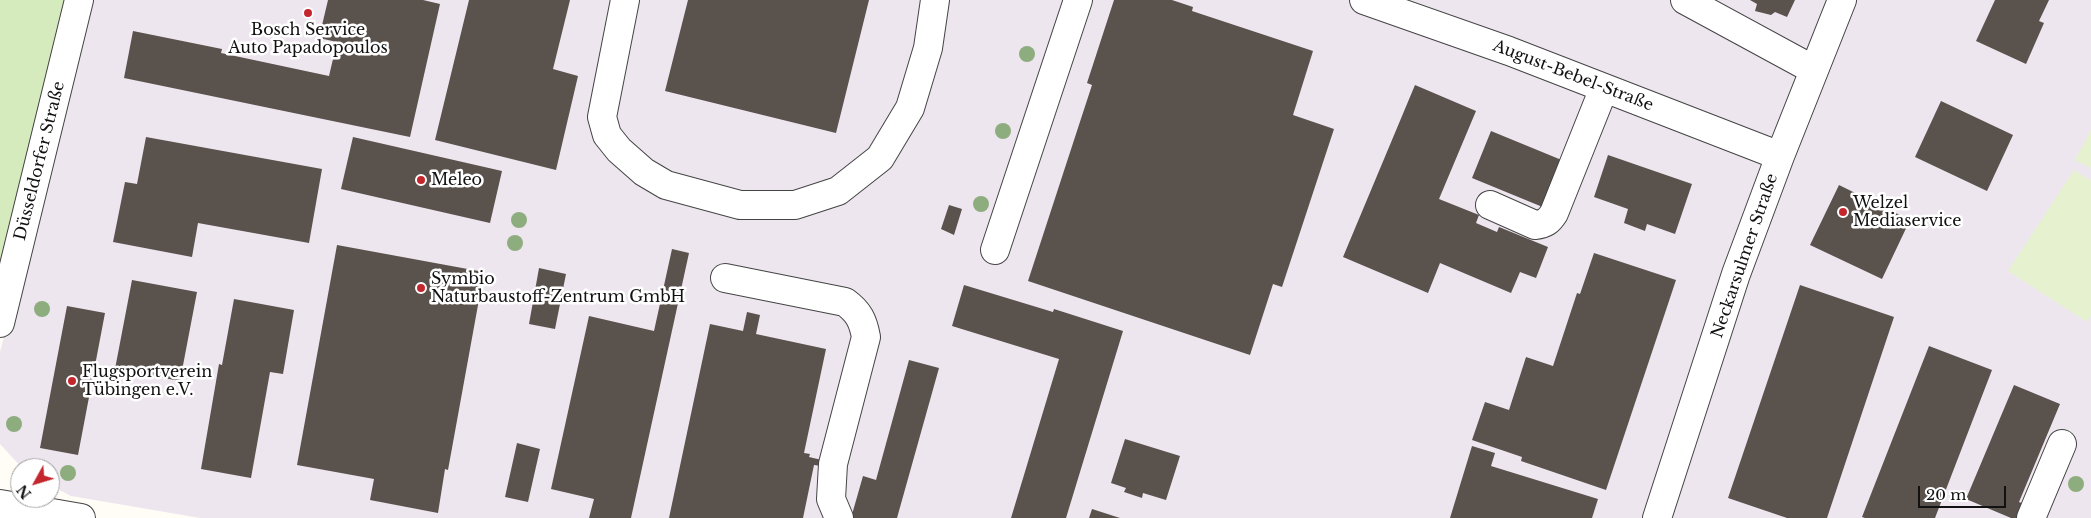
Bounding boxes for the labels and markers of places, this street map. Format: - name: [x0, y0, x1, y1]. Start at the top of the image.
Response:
- marker: Bosch Service Auto Papadopoulos: [302, 7, 314, 19]
- place label: Bosch Service Auto Papadopoulos: [228, 20, 388, 58]
- place label: Meleo: [431, 170, 482, 190]
- marker: Meleo: [415, 174, 427, 186]
- place label: Welzel Mediaservice: [1853, 193, 1961, 231]
- marker: Welzel Mediaservice: [1837, 206, 1849, 218]
- place label: Symbio Naturbaustoff-Zentrum GmbH: [431, 269, 685, 307]
- marker: Symbio Naturbaustoff-Zentrum GmbH: [415, 282, 427, 294]
- place label: Flugsportverein Tübingen e.V.: [82, 362, 212, 400]
- marker: Flugsportverein Tübingen e.V.: [66, 375, 78, 387]

